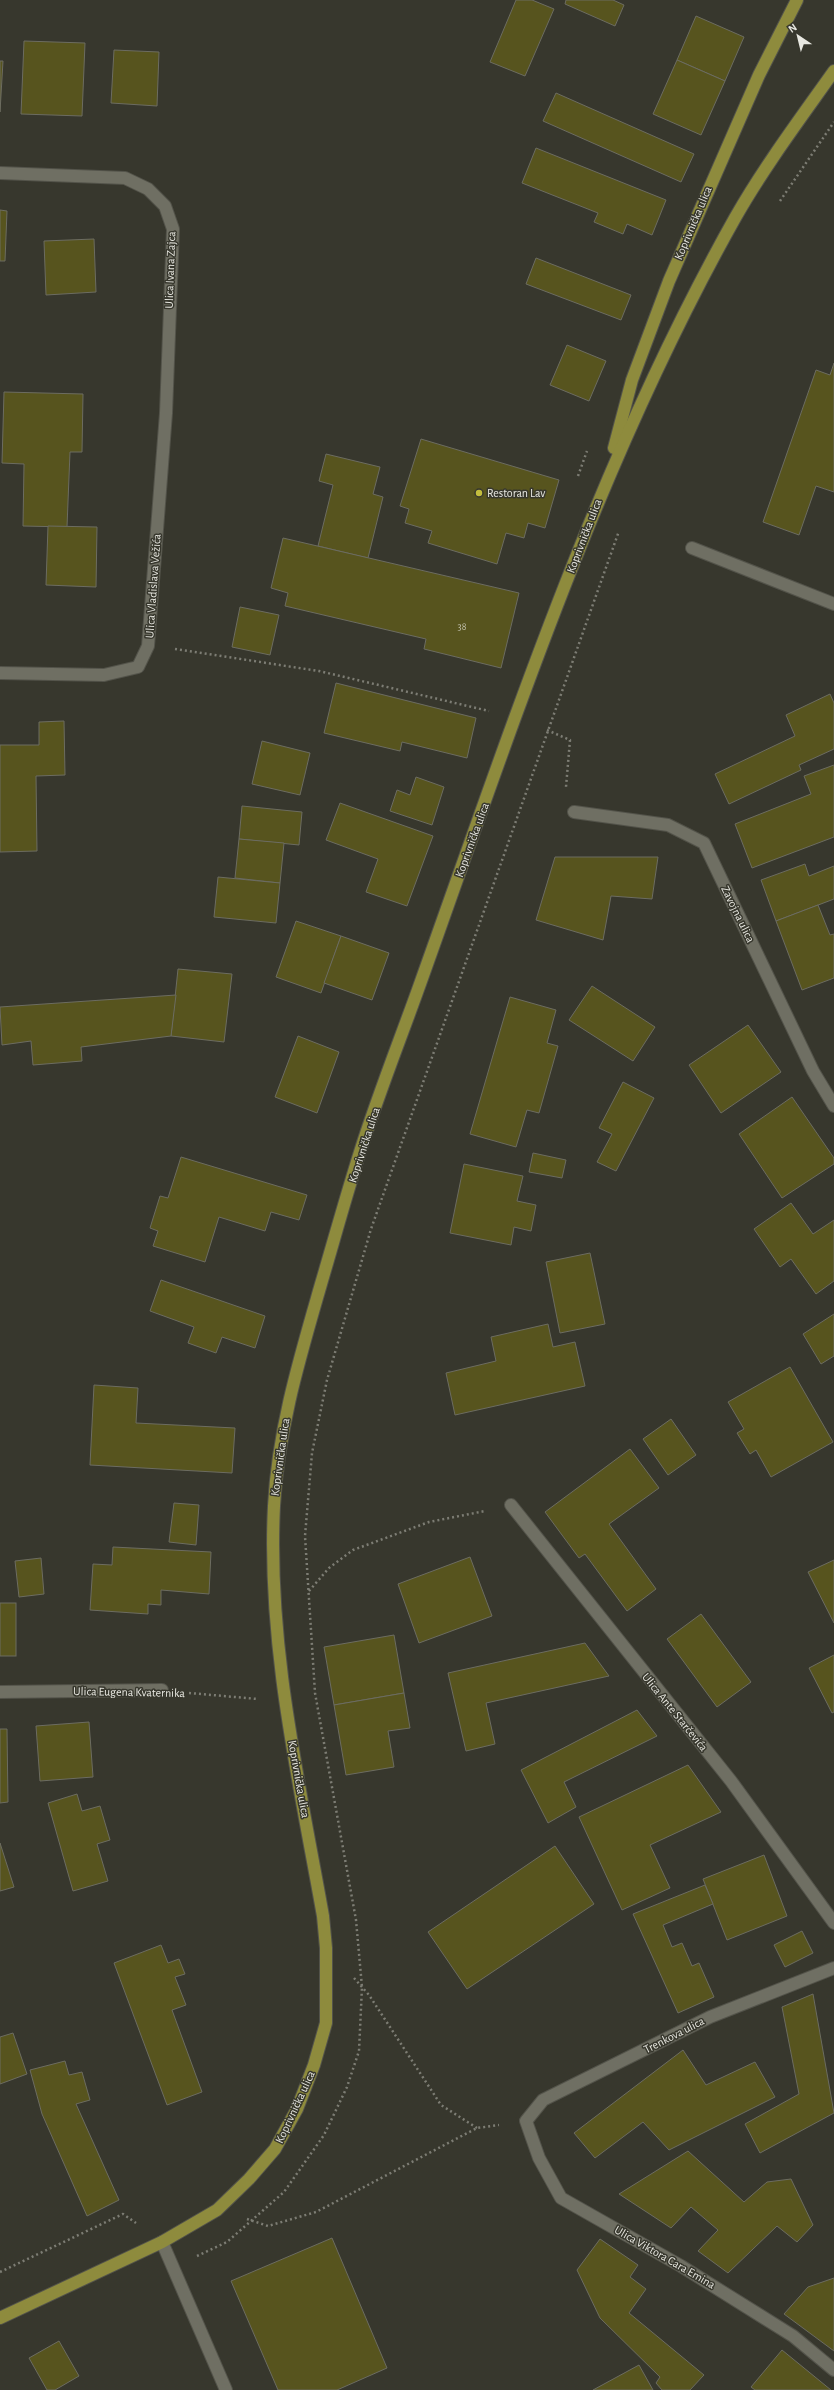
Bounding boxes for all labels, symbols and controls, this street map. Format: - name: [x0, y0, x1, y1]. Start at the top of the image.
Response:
- north arrow: [778, 16, 818, 56]
- text: N: [786, 22, 799, 35]
- street label: Koprivnička ulica: [672, 184, 714, 261]
- street label: Ulica Ivana Zajca: [163, 231, 178, 309]
- place label: Restoran Lav: [487, 487, 545, 499]
- marker: Restoran Lav: [474, 488, 484, 498]
- street label: Koprivnička ulica: [564, 497, 604, 575]
- street label: Ulica Vladislava Vežića: [143, 533, 163, 639]
- house number: 38: [458, 622, 467, 632]
- street label: Koprivnička ulica: [453, 801, 491, 879]
- street label: Zavojna ulica: [718, 884, 757, 945]
- street label: Koprivnička ulica: [346, 1105, 382, 1184]
- street label: Koprivnička ulica: [269, 1417, 291, 1497]
- street label: Ulica Ante Starčevića: [640, 1671, 710, 1754]
- street label: Ulica Eugena Kvaternika: [73, 1685, 185, 1699]
- street label: Koprivnička ulica: [286, 1739, 312, 1819]
- street label: Trenkova ulica: [642, 2014, 707, 2055]
- street label: Koprivnička ulica: [273, 2068, 317, 2145]
- street label: Ulica Viktora Cara Emina: [613, 2223, 718, 2291]

